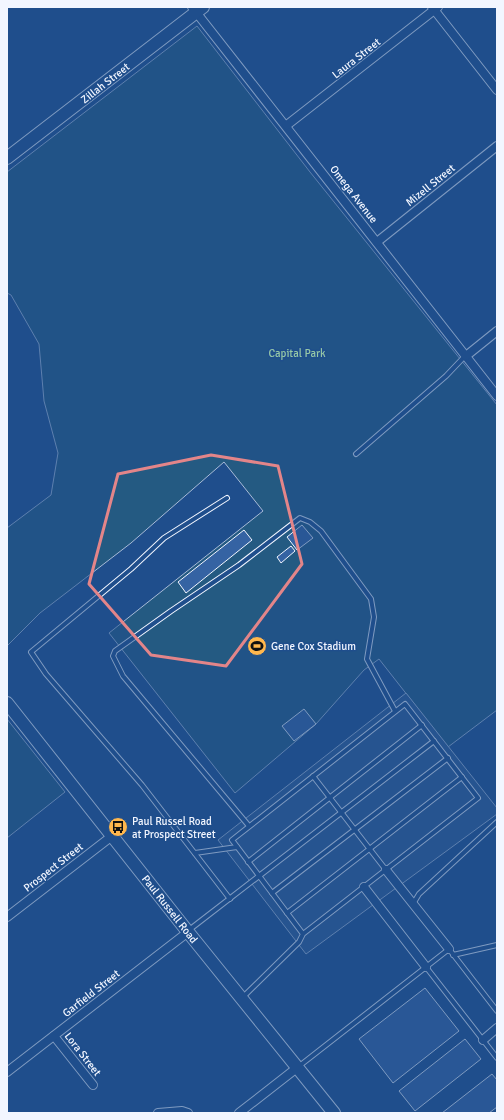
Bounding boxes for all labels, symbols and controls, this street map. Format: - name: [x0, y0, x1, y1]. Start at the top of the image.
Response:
- street label: Laura Street: [330, 35, 383, 81]
- street label: Zillah Street: [78, 60, 132, 106]
- street label: Mizell Street: [403, 162, 458, 209]
- street label: Omega Avenue: [327, 163, 380, 226]
- park label: Capital Park: [268, 347, 326, 360]
- sports icon: Gene Cox Stadium: [246, 635, 268, 657]
- place label: Gene Cox Stadium: [271, 640, 356, 653]
- place label: Paul Russel Road at Prospect Street: [132, 815, 216, 841]
- bus stop icon: Paul Russel Road at Prospect Street: [107, 816, 129, 838]
- street label: Prospect Street: [21, 840, 86, 895]
- street label: Paul Russell Road: [139, 873, 200, 946]
- street label: Garfield Street: [60, 967, 123, 1020]
- street label: Lora Street: [62, 1030, 104, 1079]

